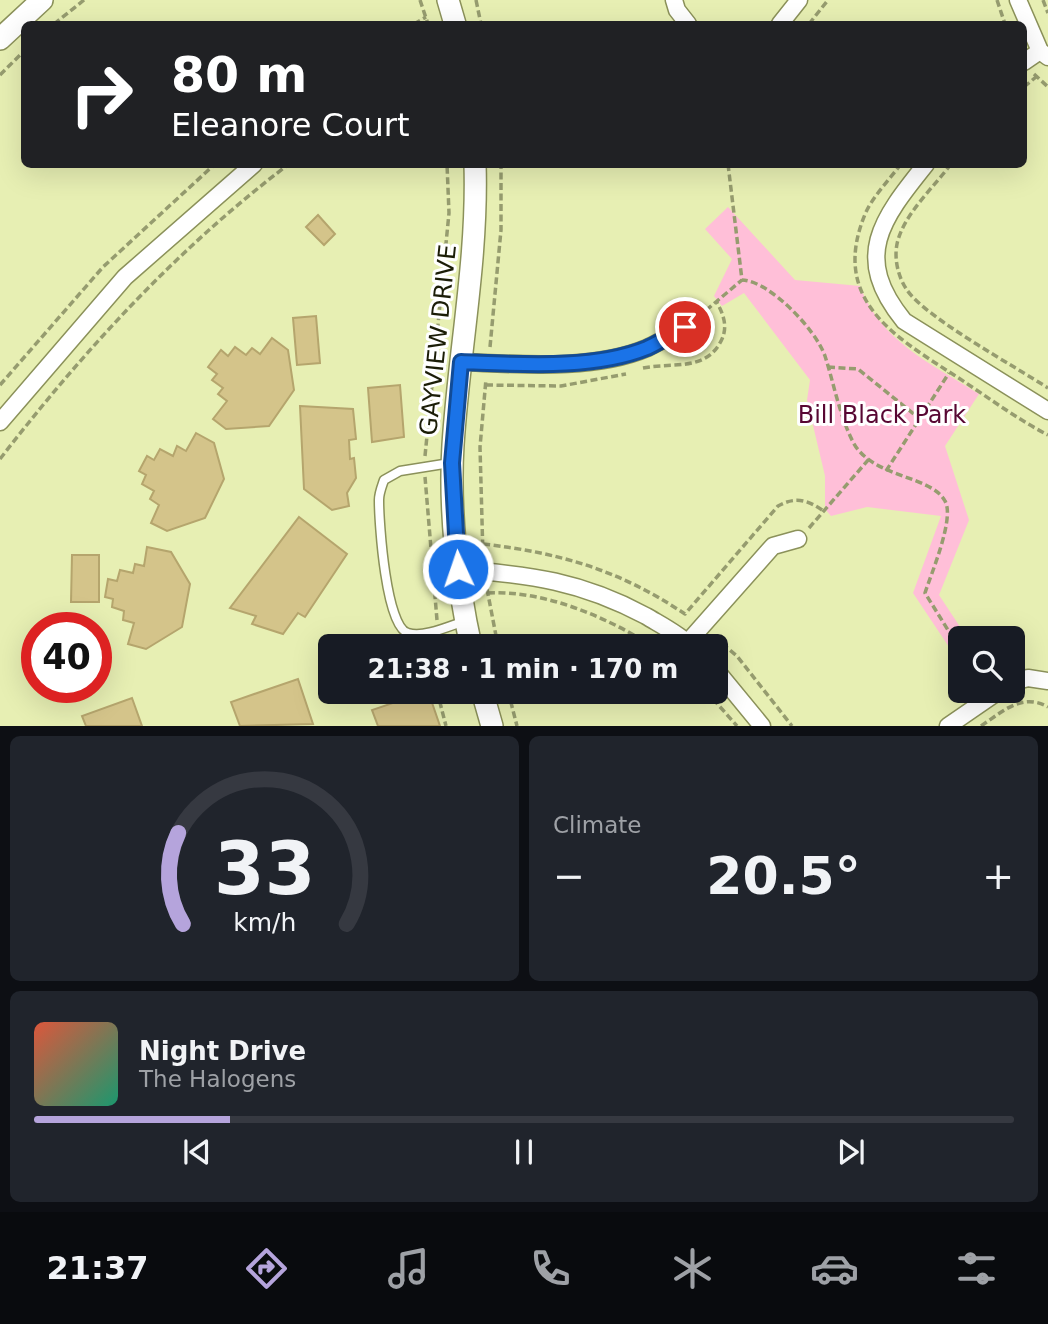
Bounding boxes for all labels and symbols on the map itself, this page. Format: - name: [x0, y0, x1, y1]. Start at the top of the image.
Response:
- street label: GAYVIEW DRIVE: [414, 243, 462, 437]
- pin: [655, 297, 715, 357]
- park label: Bill Black Park: [798, 401, 966, 429]
- position arrow: [421, 532, 495, 606]
- speed limit sign: 40: [21, 612, 112, 703]

